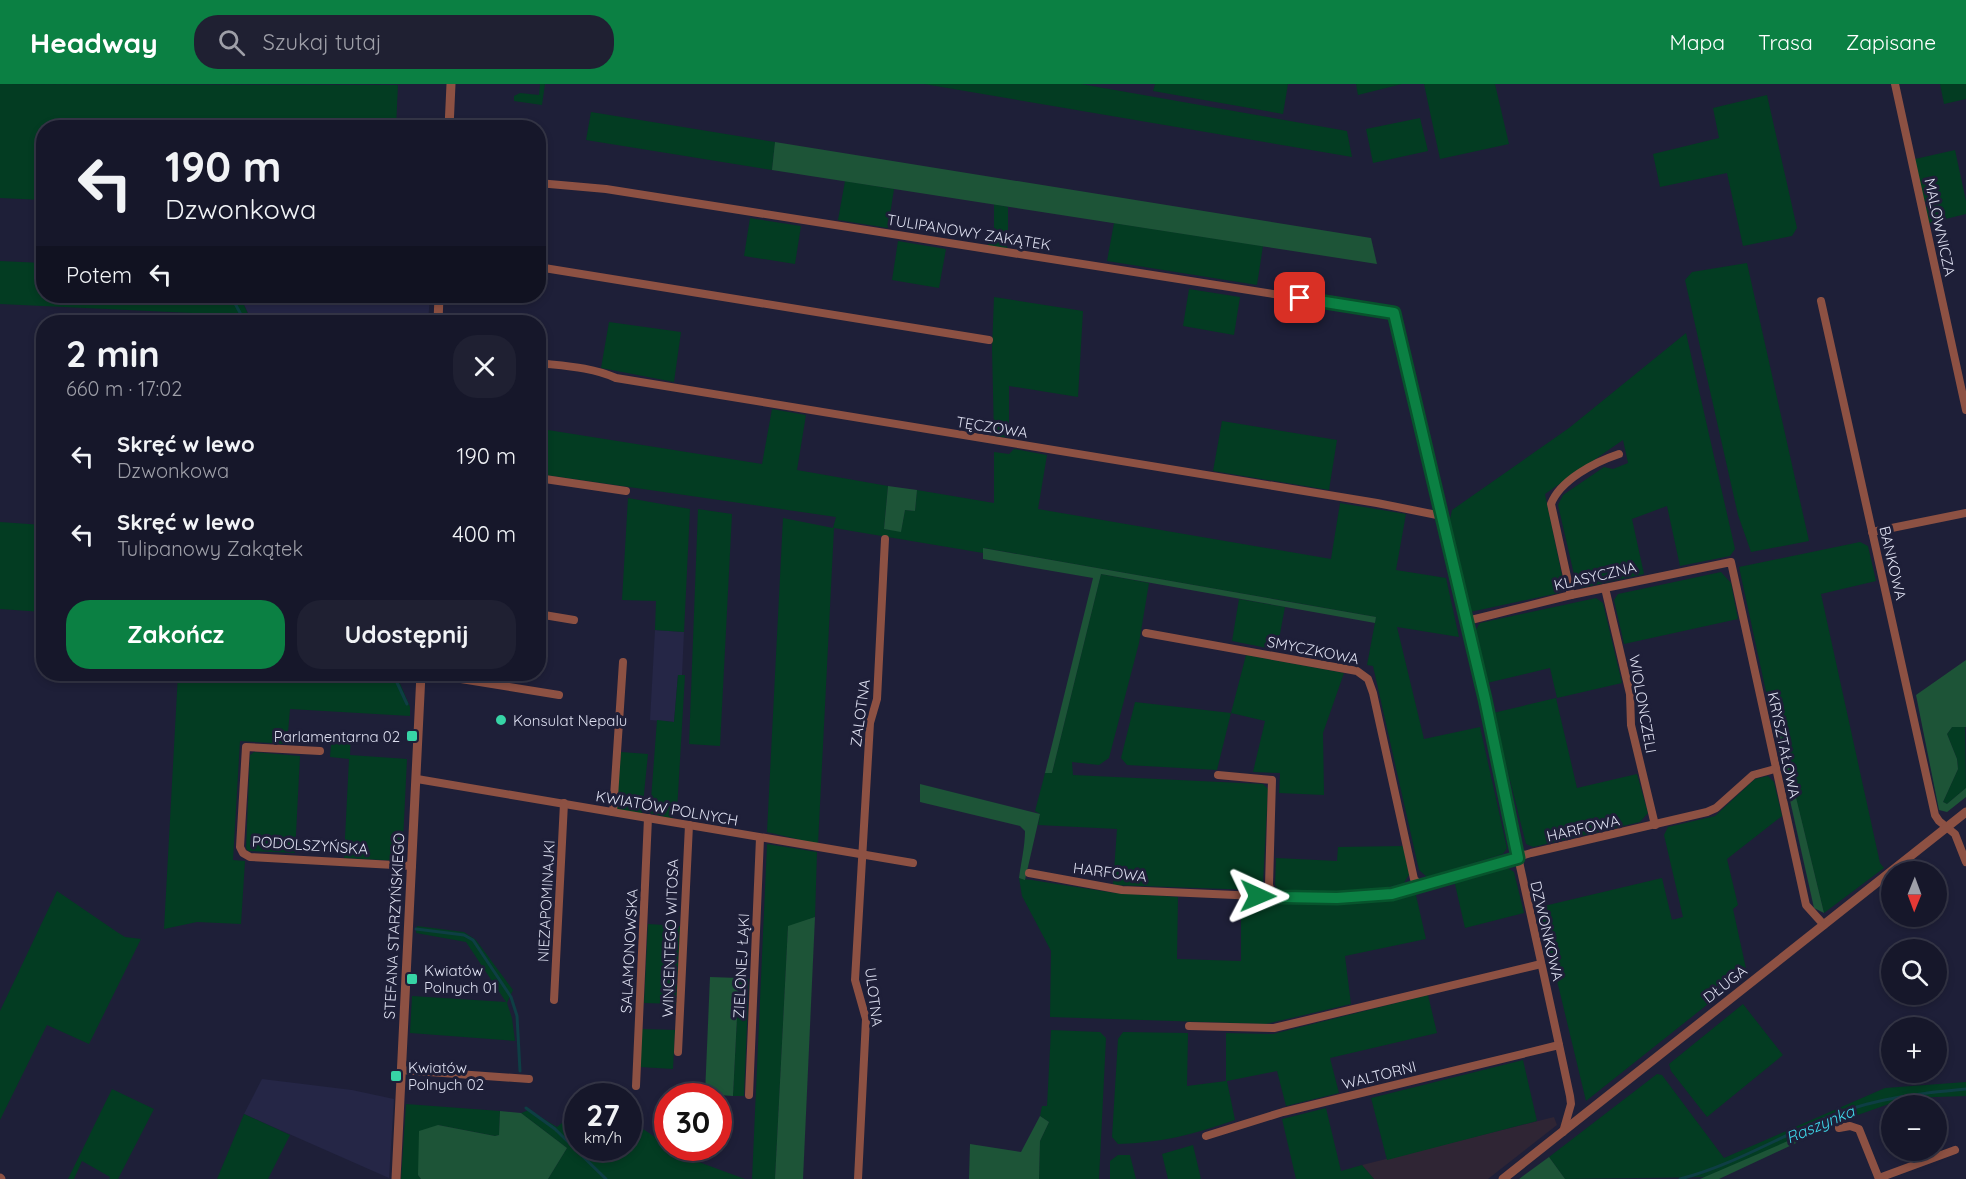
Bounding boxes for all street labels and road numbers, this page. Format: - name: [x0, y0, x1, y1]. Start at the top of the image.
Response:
- street label: MALOWNICZA: [1920, 176, 1960, 278]
- street label: TULIPANOWY ZAKĄTEK: [886, 210, 1052, 254]
- street label: TĘCZOWA: [955, 412, 1030, 442]
- street label: BANKOWA: [1875, 524, 1911, 602]
- street label: KLASYCZNA: [1552, 557, 1638, 595]
- street label: SMYCZKOWA: [1265, 632, 1361, 668]
- street label: WIOLONCZELI: [1625, 653, 1661, 755]
- street label: ZALOTNA: [846, 678, 874, 748]
- street label: KRYSZTAŁOWA: [1763, 690, 1805, 800]
- street label: KWIATÓW POLNYCH: [594, 786, 740, 830]
- street label: HARFOWA: [1545, 810, 1622, 846]
- street label: PODOLSZYŃSKA: [251, 831, 369, 859]
- street label: STEFANA STARZYŃSKIEGO: [380, 832, 408, 1020]
- street label: NIEZAPOMINAJKI: [533, 839, 559, 963]
- street label: WINCENTEGO WITOSA: [658, 858, 682, 1018]
- street label: HARFOWA: [1072, 858, 1148, 886]
- street label: DZWONKOWA: [1526, 879, 1568, 983]
- street label: SALAMONOWSKA: [616, 888, 642, 1014]
- street label: ZIELONEJ ŁĄKI: [729, 913, 753, 1019]
- street label: DŁUGA: [1699, 961, 1751, 1007]
- street label: ULOTNA: [861, 966, 887, 1028]
- street label: WALTORNI: [1340, 1057, 1418, 1093]

